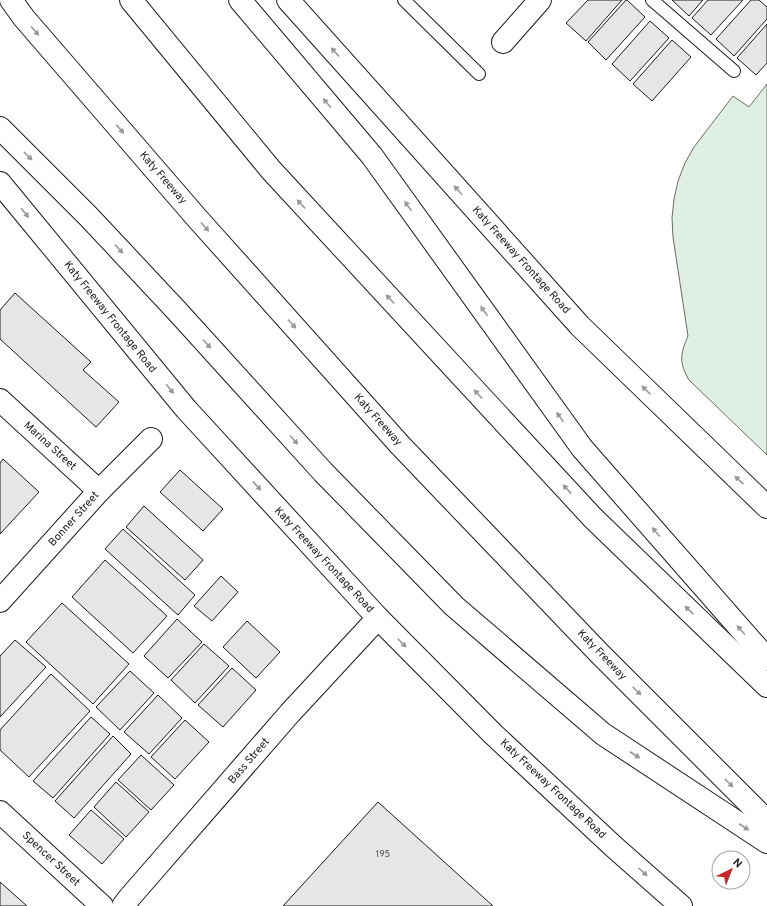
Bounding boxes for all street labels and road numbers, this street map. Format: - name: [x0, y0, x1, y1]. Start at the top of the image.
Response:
- street label: Katy Freeway: [136, 149, 190, 208]
- street label: Katy Freeway Frontage Road: [469, 203, 573, 317]
- street label: Katy Freeway Frontage Road: [61, 258, 159, 376]
- street label: Katy Freeway: [351, 391, 405, 449]
- street label: Marina Street: [21, 419, 79, 473]
- street label: Bonner Street: [46, 489, 102, 549]
- street label: Katy Freeway Frontage Road: [271, 504, 377, 616]
- street label: Katy Freeway: [574, 627, 630, 684]
- street label: Bass Street: [225, 735, 273, 787]
- street label: Katy Freeway Frontage Road: [497, 736, 609, 842]
- street label: Spencer Street: [19, 829, 83, 889]

